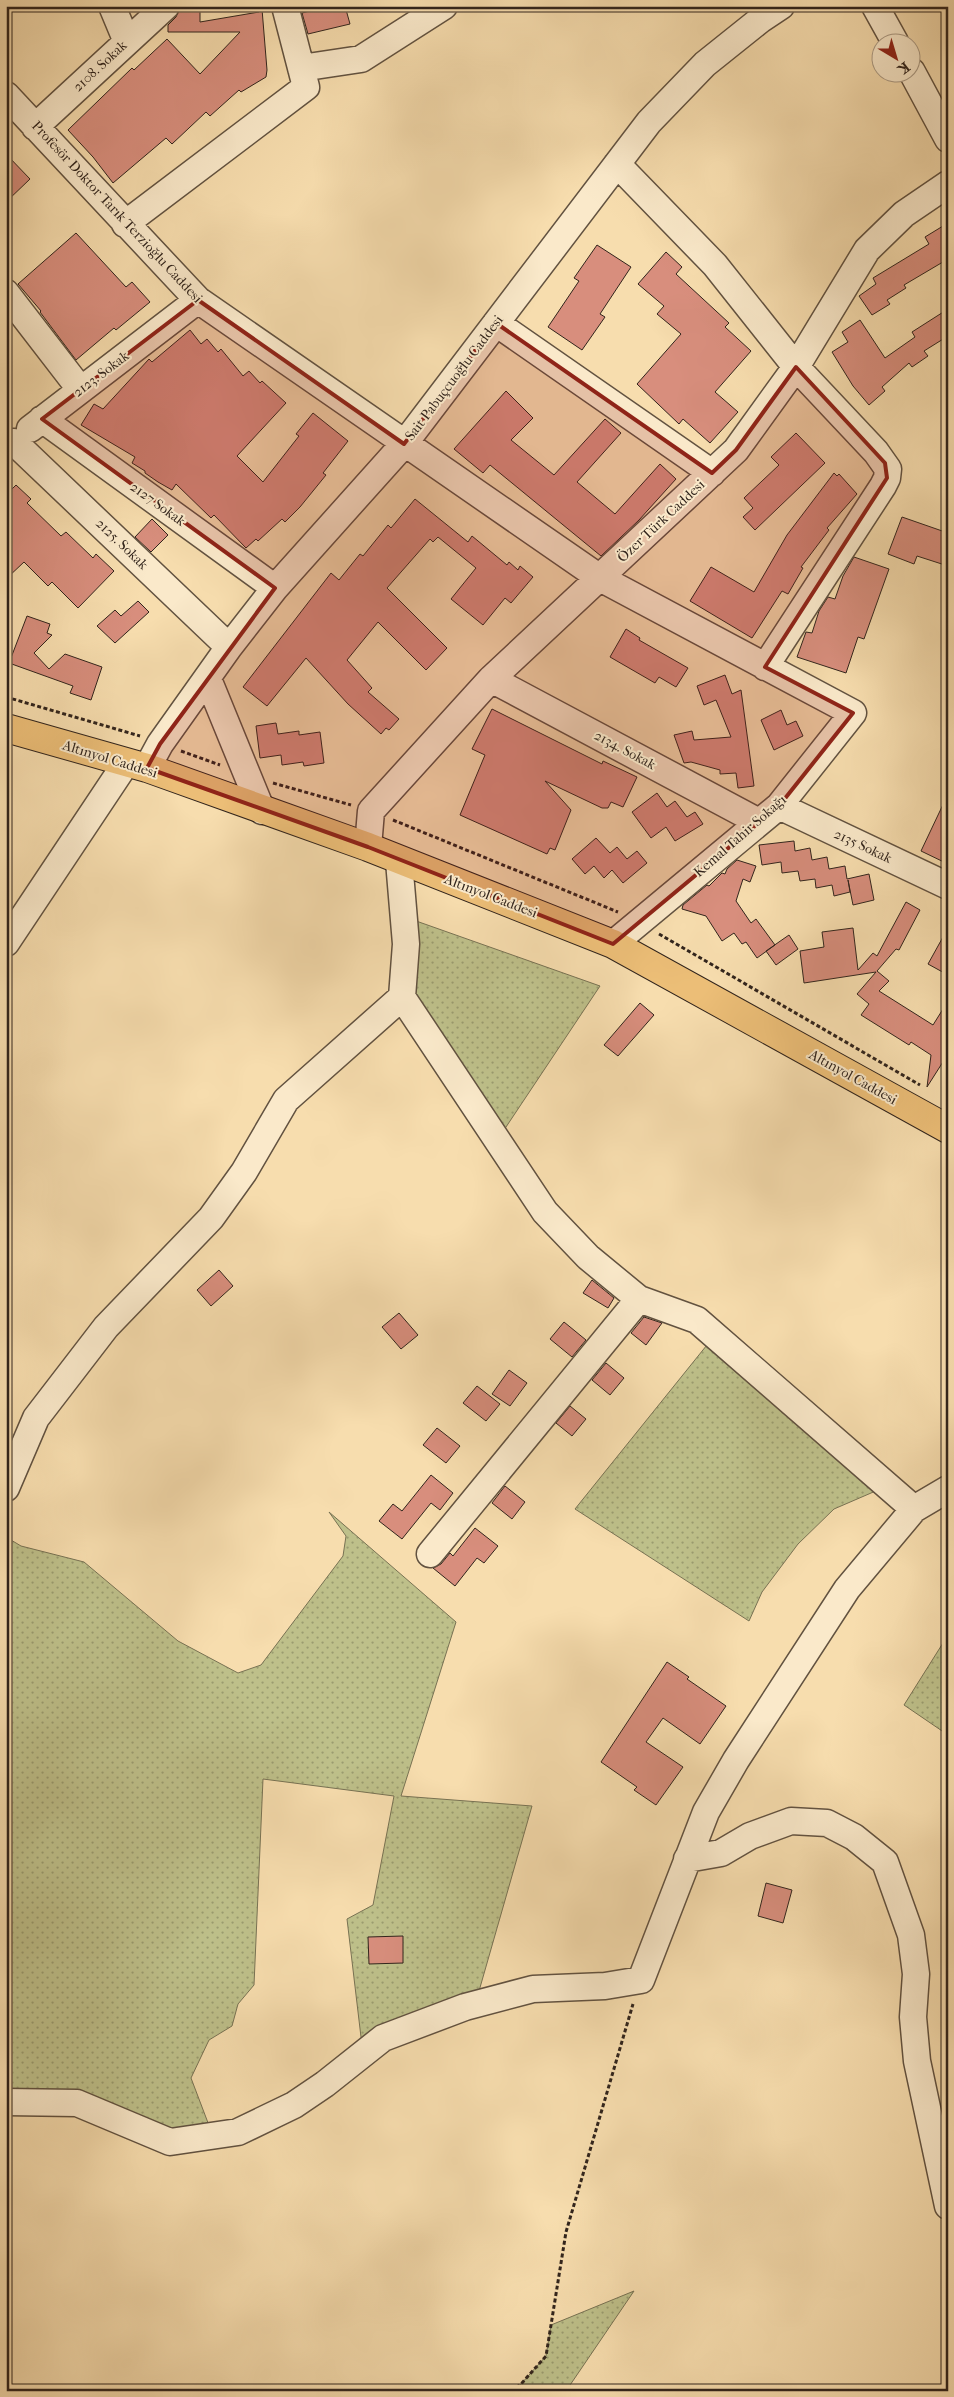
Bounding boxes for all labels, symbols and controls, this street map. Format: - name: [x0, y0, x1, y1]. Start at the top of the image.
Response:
- north arrow: [872, 32, 922, 82]
- street label: 2108. Sokak: [69, 36, 131, 95]
- text: K: [894, 58, 913, 78]
- street label: Profesör Doktor Tarık Terzioğlu Caddesi: [28, 117, 206, 307]
- street label: Sait Pabuçcuoğlu Caddesi: [401, 312, 507, 444]
- street label: 2123. Sokak: [70, 347, 133, 401]
- street label: Özer Türk Caddesi: [613, 475, 708, 566]
- street label: 2127 Sokak: [127, 478, 190, 530]
- street label: 2125. Sokak: [92, 515, 152, 574]
- street label: 2134. Sokak: [591, 727, 659, 774]
- street label: Altınyol Caddesi: [60, 736, 159, 781]
- street label: Kemal Tahir Sokağı: [690, 791, 790, 881]
- street label: 2135 Sokak: [831, 825, 895, 867]
- street label: Altınyol Caddesi: [441, 870, 540, 922]
- street label: Altınyol Caddesi: [805, 1045, 900, 1108]

